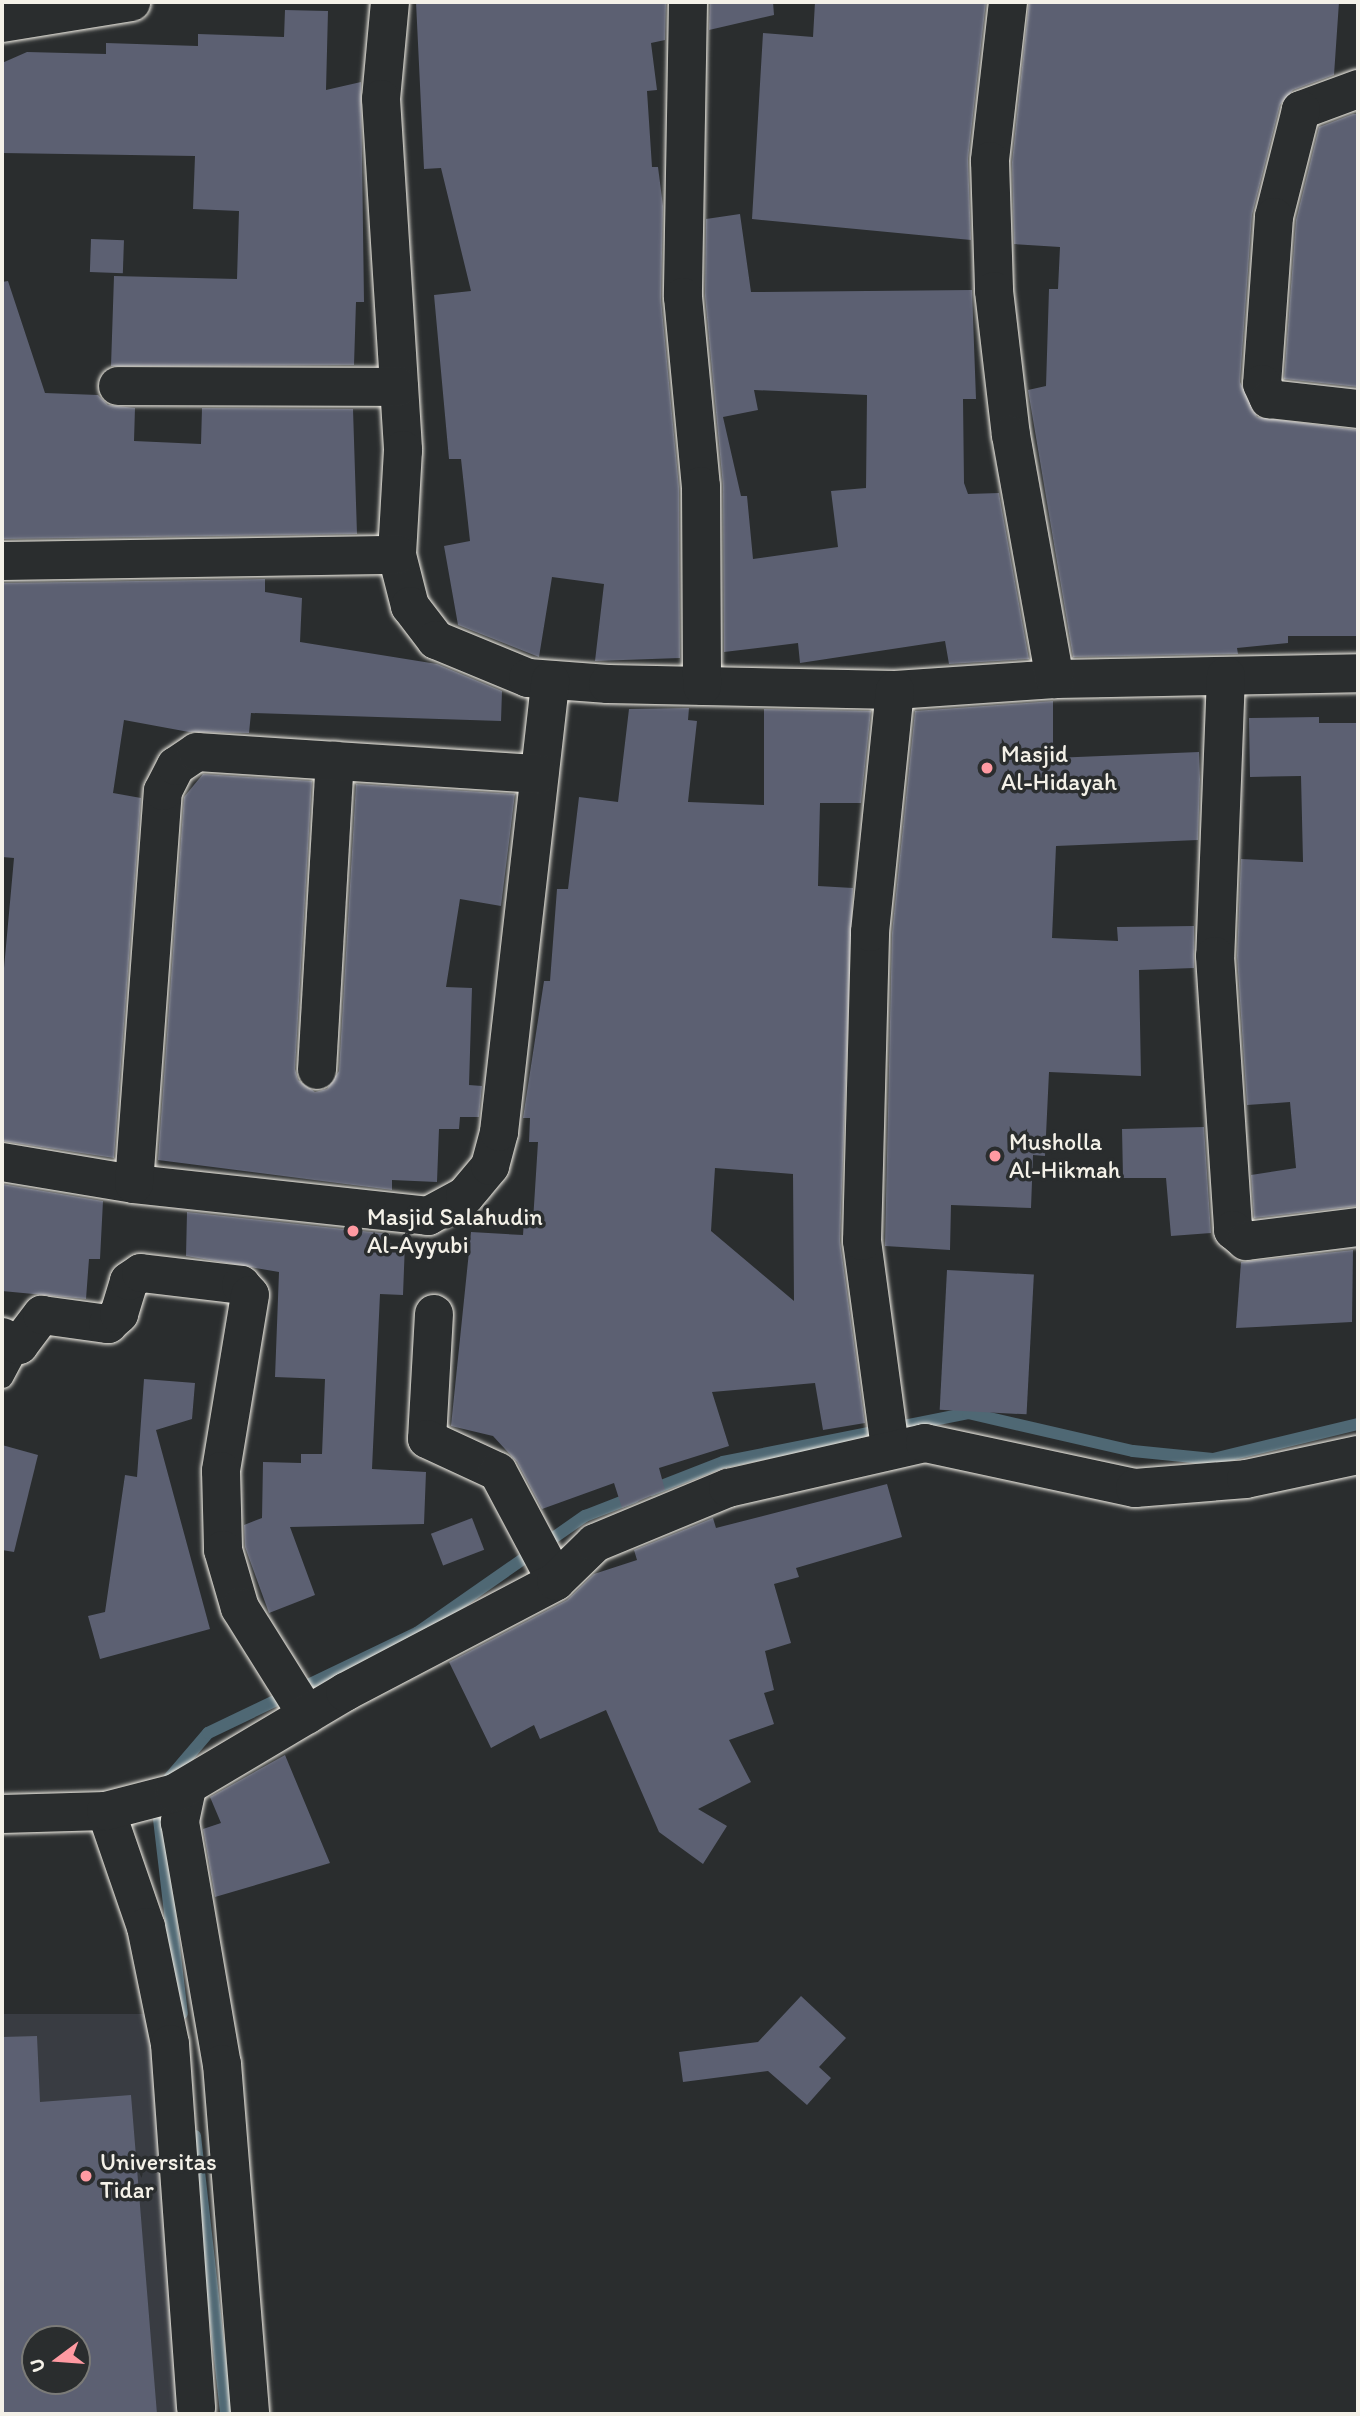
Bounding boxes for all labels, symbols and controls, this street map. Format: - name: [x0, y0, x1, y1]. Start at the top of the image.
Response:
- place label: Masjid Al-Hidayah: [1001, 740, 1117, 796]
- marker: Masjid Al-Hidayah: [979, 760, 995, 776]
- place label: Musholla Al-Hikmah: [1009, 1128, 1121, 1184]
- marker: Musholla Al-Hikmah: [987, 1148, 1003, 1164]
- place label: Masjid Salahudin Al-Ayyubi: [367, 1203, 543, 1259]
- marker: Masjid Salahudin Al-Ayyubi: [345, 1223, 361, 1239]
- place label: Universitas Tidar: [100, 2148, 217, 2204]
- marker: Universitas Tidar: [78, 2168, 94, 2184]
- north arrow: [21, 2325, 91, 2395]
- text: U: [24, 2356, 50, 2375]

